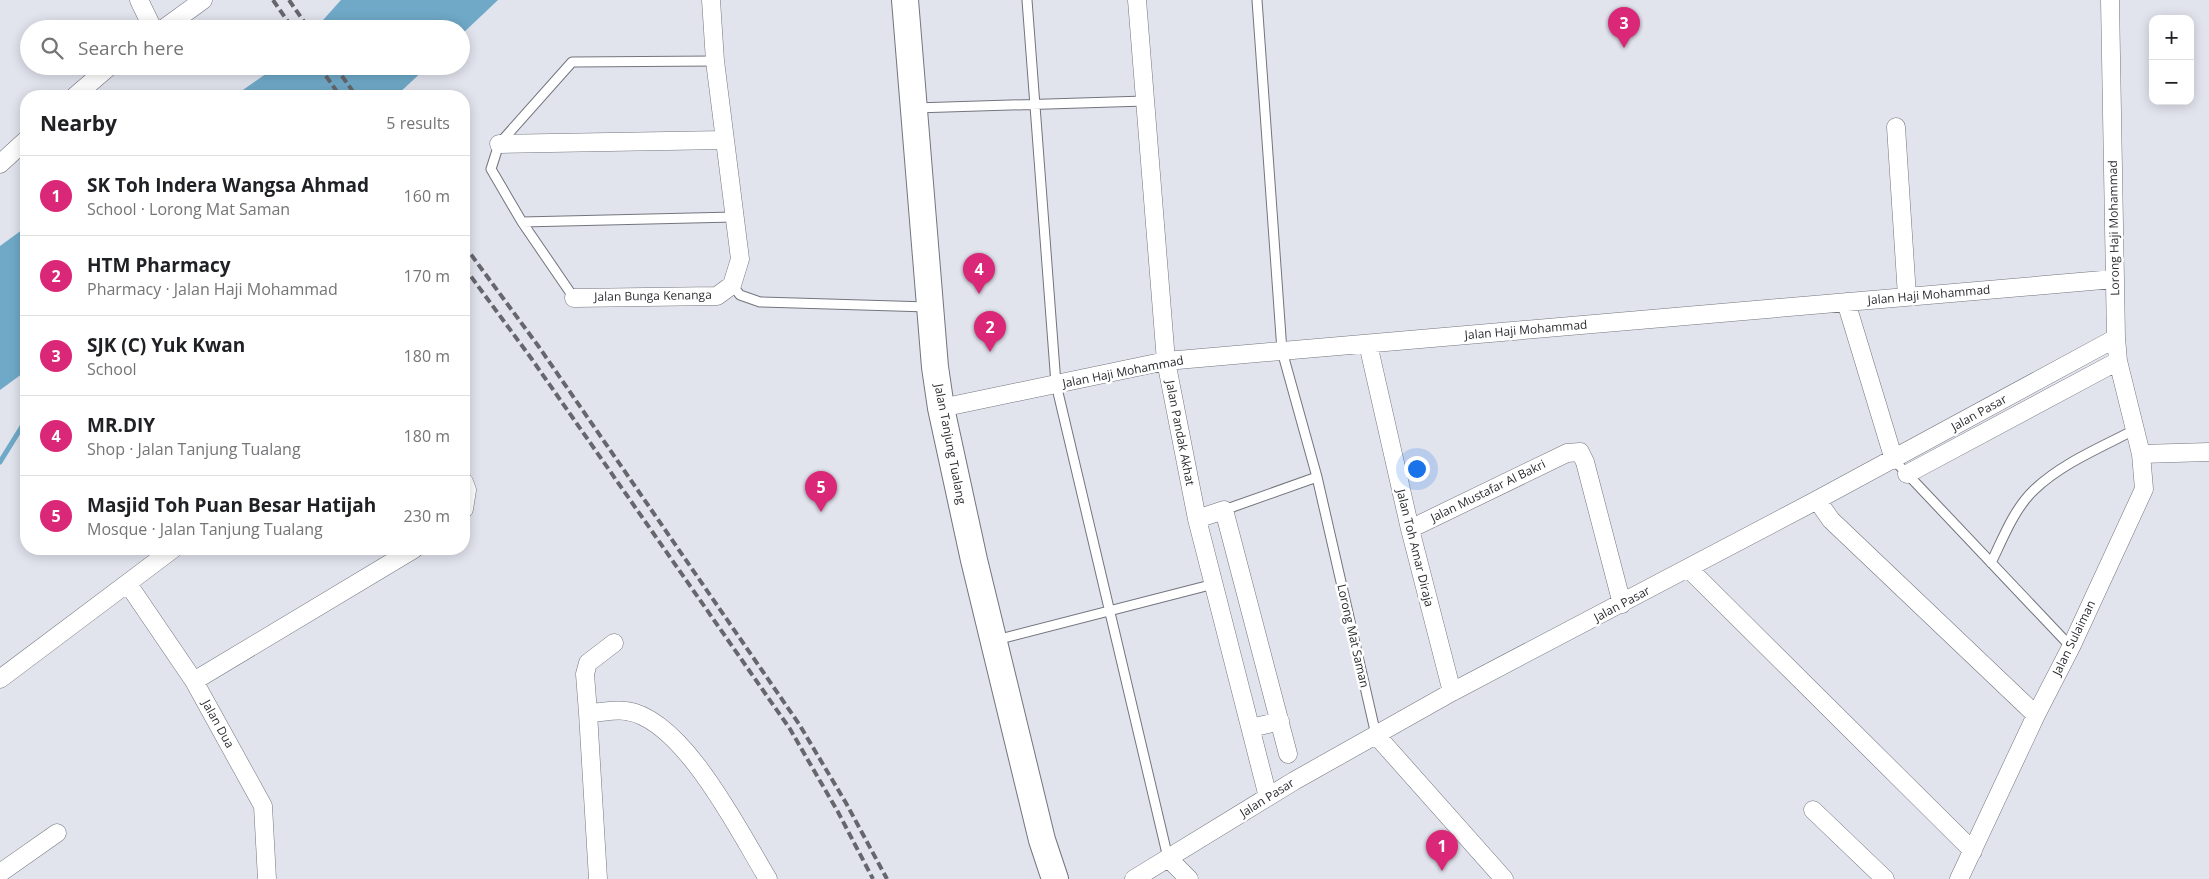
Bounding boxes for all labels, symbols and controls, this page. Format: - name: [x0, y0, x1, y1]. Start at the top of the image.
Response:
- pin: 3: [1608, 7, 1640, 48]
- map controls: [2149, 15, 2194, 105]
- button: +: [2149, 15, 2194, 60]
- search box: [20, 20, 470, 75]
- icon: search: [38, 34, 66, 62]
- text: Search here: [78, 35, 184, 61]
- button: −: [2149, 60, 2194, 105]
- text: Nearby: [40, 109, 117, 137]
- text: 5 results: [386, 112, 450, 134]
- street label: Lorong Haji Mohammad: [2104, 160, 2123, 296]
- text: SK Toh Indera Wangsa Ahmad: [87, 172, 369, 198]
- text: 1: [51, 185, 61, 207]
- text: 160 m: [404, 185, 450, 207]
- text: School · Lorong Mat Saman: [87, 198, 290, 220]
- text: HTM Pharmacy: [87, 252, 231, 278]
- pin: 4: [963, 253, 995, 294]
- text: 2: [51, 265, 61, 287]
- text: 170 m: [404, 265, 450, 287]
- text: Pharmacy · Jalan Haji Mohammad: [87, 278, 338, 300]
- street label: Jalan Haji Mohammad: [1866, 281, 1991, 308]
- street label: Jalan Bunga Kenanga: [593, 286, 712, 305]
- pin: 2: [974, 311, 1006, 352]
- street label: Jalan Haji Mohammad: [1463, 316, 1588, 343]
- text: SJK (C) Yuk Kwan: [87, 332, 245, 358]
- text: 3: [51, 345, 61, 367]
- text: 180 m: [404, 345, 450, 367]
- street label: Jalan Haji Mohammad: [1060, 351, 1185, 392]
- text: School: [87, 358, 137, 380]
- street label: Jalan Pandak Akhat: [1162, 378, 1199, 487]
- street label: Jalan Tanjung Tualang: [930, 381, 971, 506]
- street label: Jalan Pasar: [1947, 390, 2010, 435]
- text: MR.DIY: [87, 412, 155, 438]
- text: 4: [51, 425, 61, 447]
- text: 180 m: [404, 425, 450, 447]
- text: Shop · Jalan Tanjung Tualang: [87, 438, 301, 460]
- street label: Jalan Mustafar Al Bakri: [1427, 455, 1548, 526]
- your location: [1404, 456, 1430, 482]
- pin: 5: [805, 471, 837, 512]
- street label: Jalan Toh Amar Diraja: [1392, 486, 1438, 609]
- text: Masjid Toh Puan Besar Hatijah: [87, 492, 376, 518]
- text: 5: [51, 505, 61, 527]
- text: 230 m: [404, 505, 450, 527]
- text: Mosque · Jalan Tanjung Tualang: [87, 518, 323, 540]
- street label: Lorong Mat Saman: [1333, 582, 1374, 689]
- street label: Jalan Pasar: [1590, 582, 1653, 626]
- street label: Jalan Sulaiman: [2048, 597, 2099, 679]
- street label: Jalan Dua: [198, 696, 239, 751]
- street label: Jalan Pasar: [1235, 774, 1297, 822]
- pin: 1: [1426, 830, 1458, 871]

